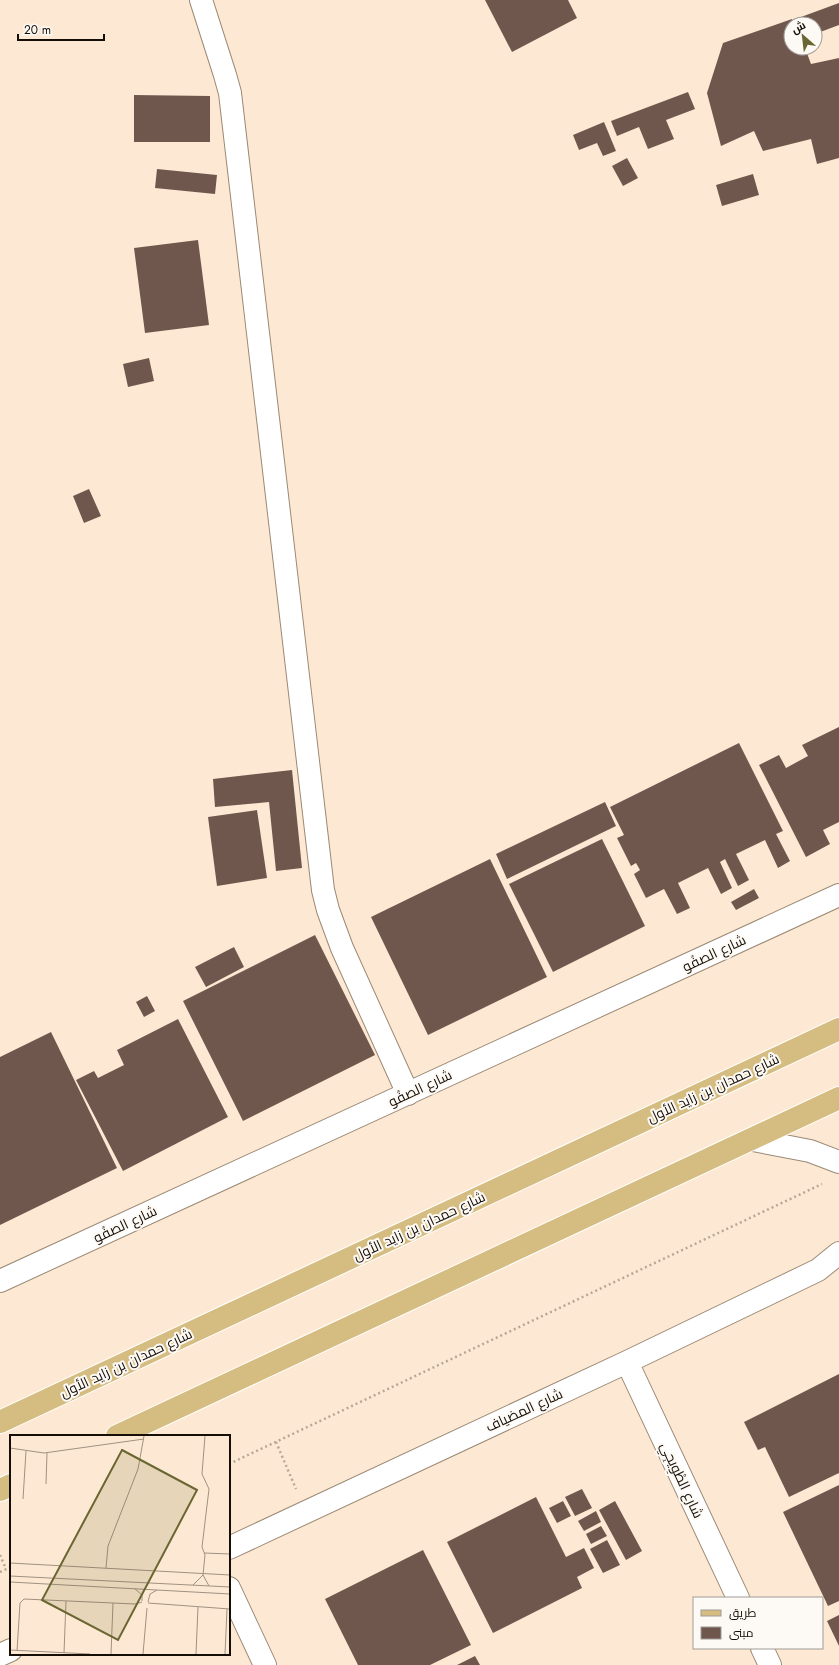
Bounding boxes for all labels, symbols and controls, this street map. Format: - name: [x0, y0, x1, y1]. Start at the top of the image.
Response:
- scale bar: [18, 16, 104, 42]
- north arrow: [783, 16, 823, 56]
- text: ش: [788, 17, 808, 38]
- text: 20 m: [24, 21, 51, 39]
- street label: شارع الصفُو: [679, 930, 749, 976]
- street label: شارع حمدان بن زايد الأول: [644, 1049, 782, 1127]
- street label: شارع الصفُو: [385, 1065, 455, 1111]
- street label: شارع حمدان بن زايد الأول: [350, 1187, 488, 1265]
- street label: شارع الصفُو: [90, 1201, 160, 1247]
- street label: شارع حمدان بن زايد الأول: [57, 1324, 195, 1402]
- street label: شارع المضياف: [482, 1383, 566, 1437]
- inset map: [10, 1435, 230, 1655]
- street label: شارع الطْوِيجِي: [654, 1439, 708, 1522]
- legend: [693, 1597, 823, 1649]
- text: طريق: [729, 1604, 757, 1622]
- text: مبنى: [729, 1624, 754, 1642]

